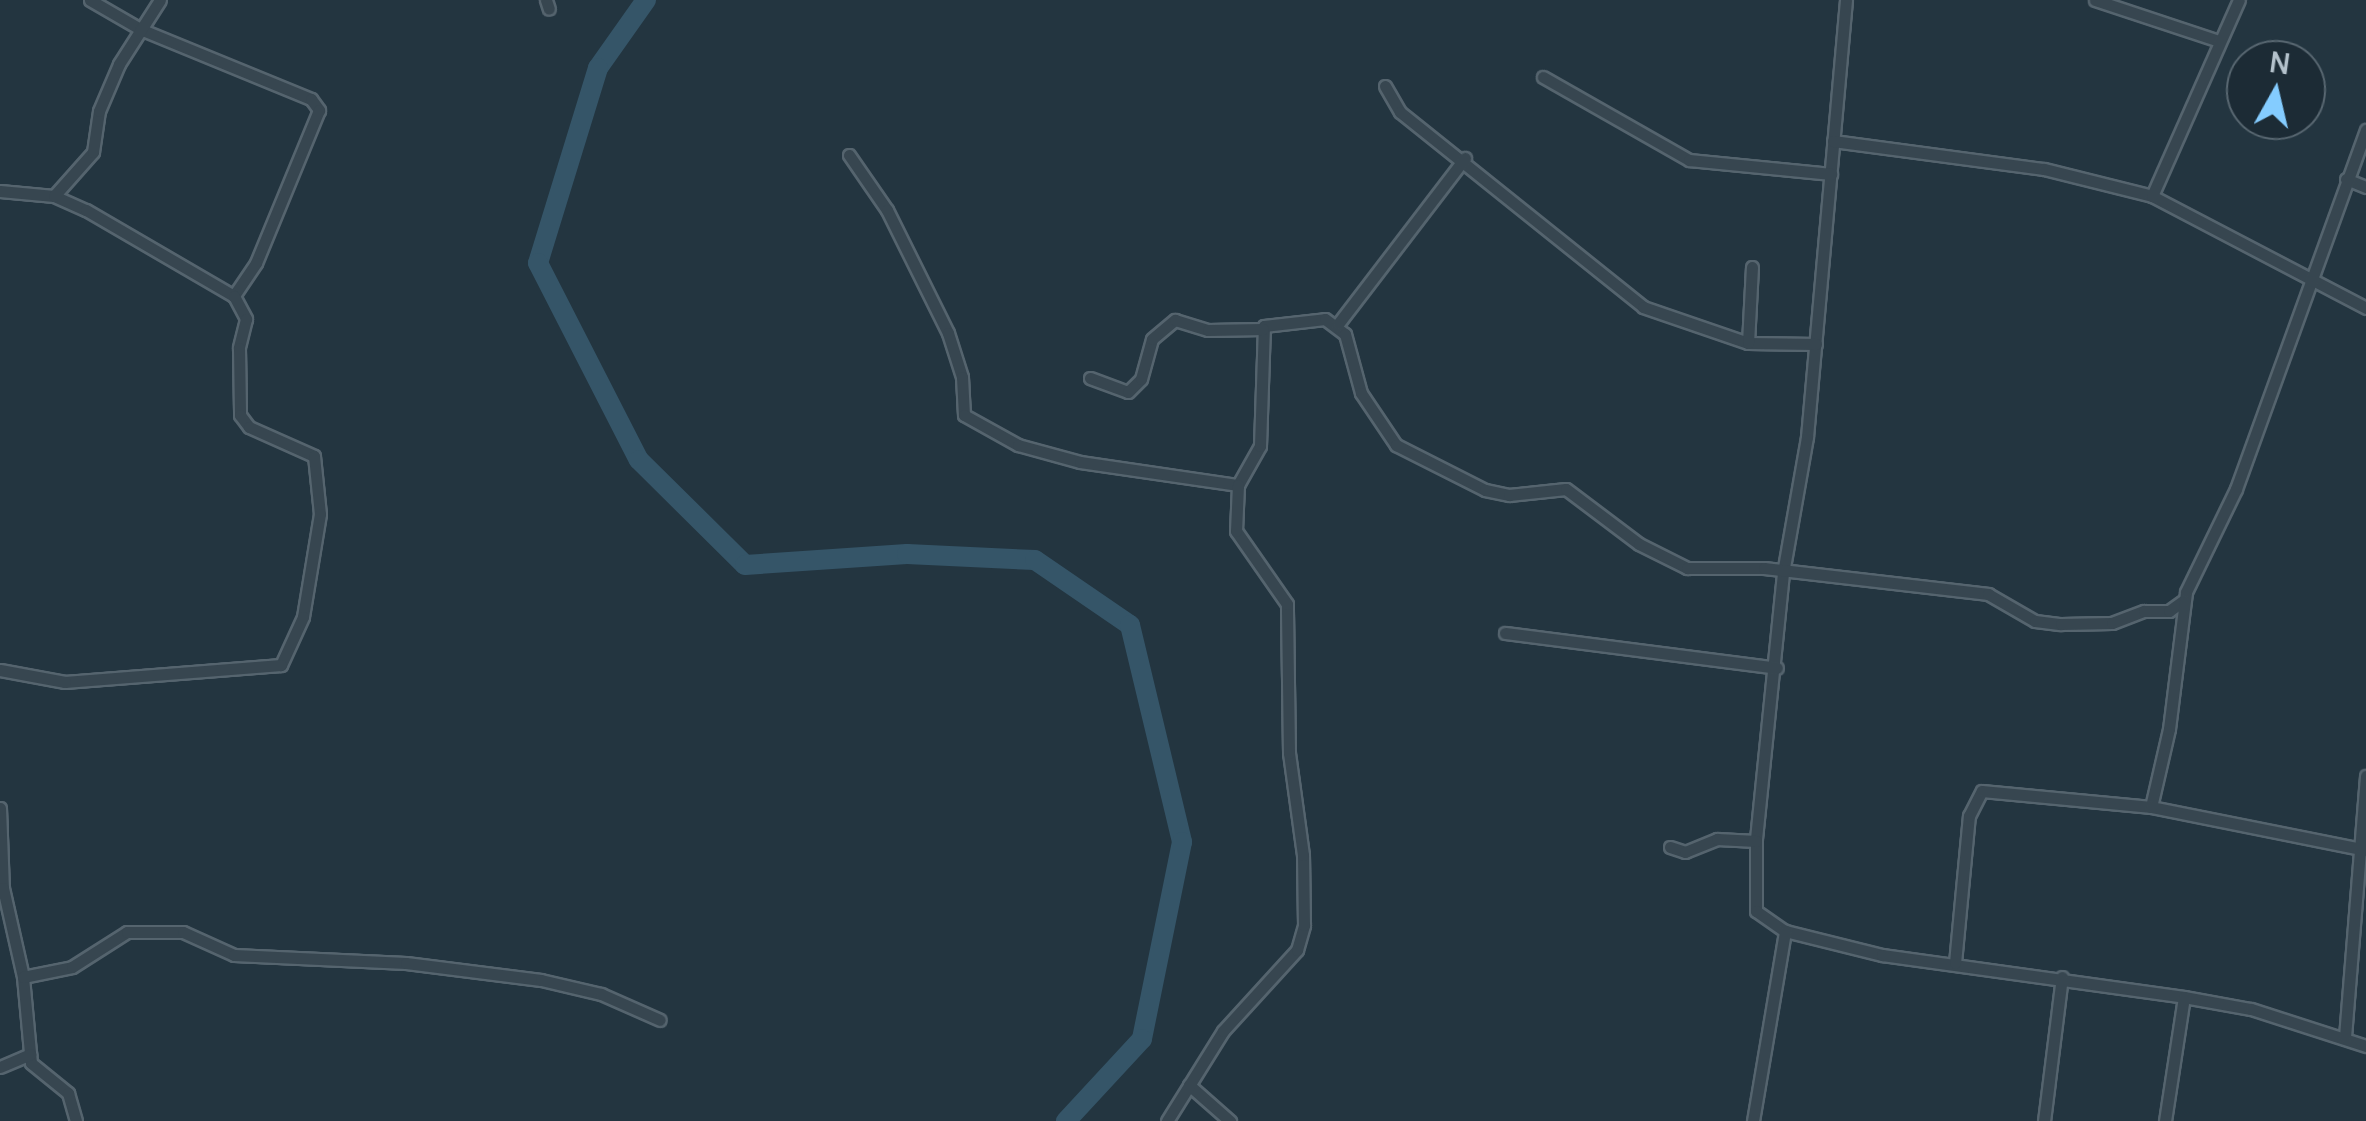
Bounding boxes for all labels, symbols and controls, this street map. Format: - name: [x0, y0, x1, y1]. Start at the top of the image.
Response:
- north arrow: [2226, 40, 2326, 140]
- text: N: [2267, 42, 2292, 82]

